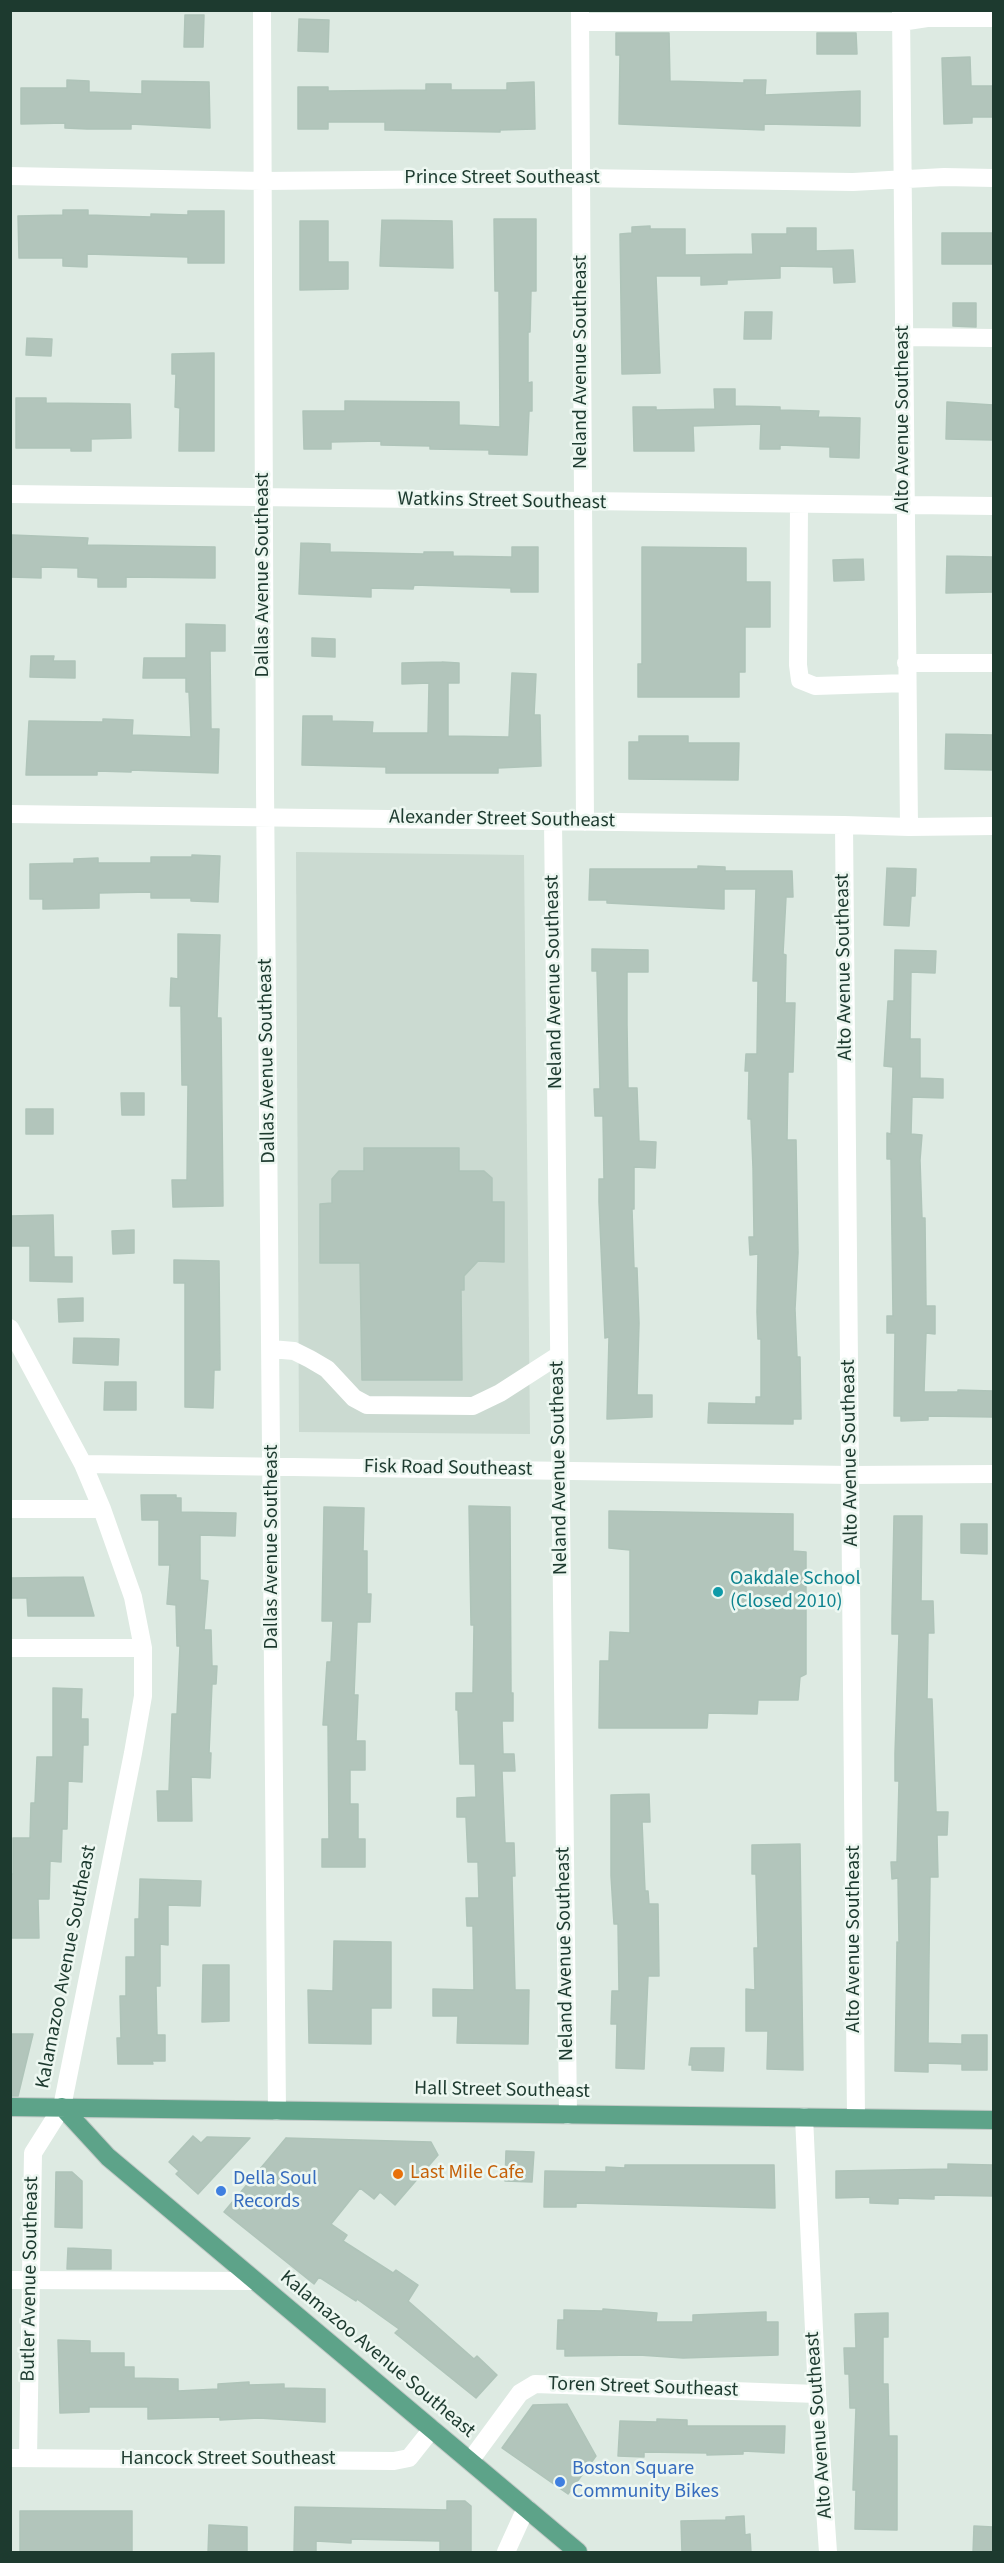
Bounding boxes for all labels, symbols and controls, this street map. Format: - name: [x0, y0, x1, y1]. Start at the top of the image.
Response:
- street label: Prince Street Southeast: [404, 167, 600, 191]
- street label: Neland Avenue Southeast: [570, 255, 594, 469]
- street label: Alto Avenue Southeast: [892, 325, 916, 513]
- street label: Dallas Avenue Southeast: [252, 472, 276, 678]
- street label: Watkins Street Southeast: [397, 488, 607, 516]
- street label: Alexander Street Southeast: [389, 806, 615, 834]
- street label: Alto Avenue Southeast: [831, 873, 859, 1061]
- street label: Neland Avenue Southeast: [541, 875, 569, 1089]
- street label: Dallas Avenue Southeast: [254, 958, 282, 1164]
- street label: Alto Avenue Southeast: [837, 1359, 865, 1547]
- street label: Neland Avenue Southeast: [546, 1361, 574, 1575]
- street label: Dallas Avenue Southeast: [261, 1444, 285, 1650]
- street label: Fisk Road Southeast: [364, 1456, 532, 1482]
- place label: Oakdale School (Closed 2010): [730, 1568, 861, 1615]
- marker: Oakdale School (Closed 2010): [711, 1585, 725, 1599]
- street label: Kalamazoo Avenue Southeast: [32, 1843, 102, 2091]
- street label: Alto Avenue Southeast: [843, 1845, 867, 2033]
- street label: Neland Avenue Southeast: [552, 1847, 580, 2061]
- street label: Hall Street Southeast: [414, 2077, 590, 2105]
- place label: Last Mile Cafe: [410, 2162, 524, 2186]
- marker: Last Mile Cafe: [391, 2167, 405, 2181]
- place label: Della Soul Records: [233, 2168, 317, 2215]
- street label: Butler Avenue Southeast: [17, 2176, 45, 2382]
- marker: Della Soul Records: [214, 2184, 228, 2198]
- street label: Kalamazoo Avenue Southeast: [274, 2266, 480, 2444]
- street label: Alto Avenue Southeast: [801, 2331, 839, 2519]
- street label: Toren Street Southeast: [547, 2373, 739, 2403]
- street label: Hancock Street Southeast: [120, 2448, 336, 2472]
- place label: Boston Square Community Bikes: [572, 2458, 719, 2505]
- marker: Boston Square Community Bikes: [553, 2475, 567, 2489]

